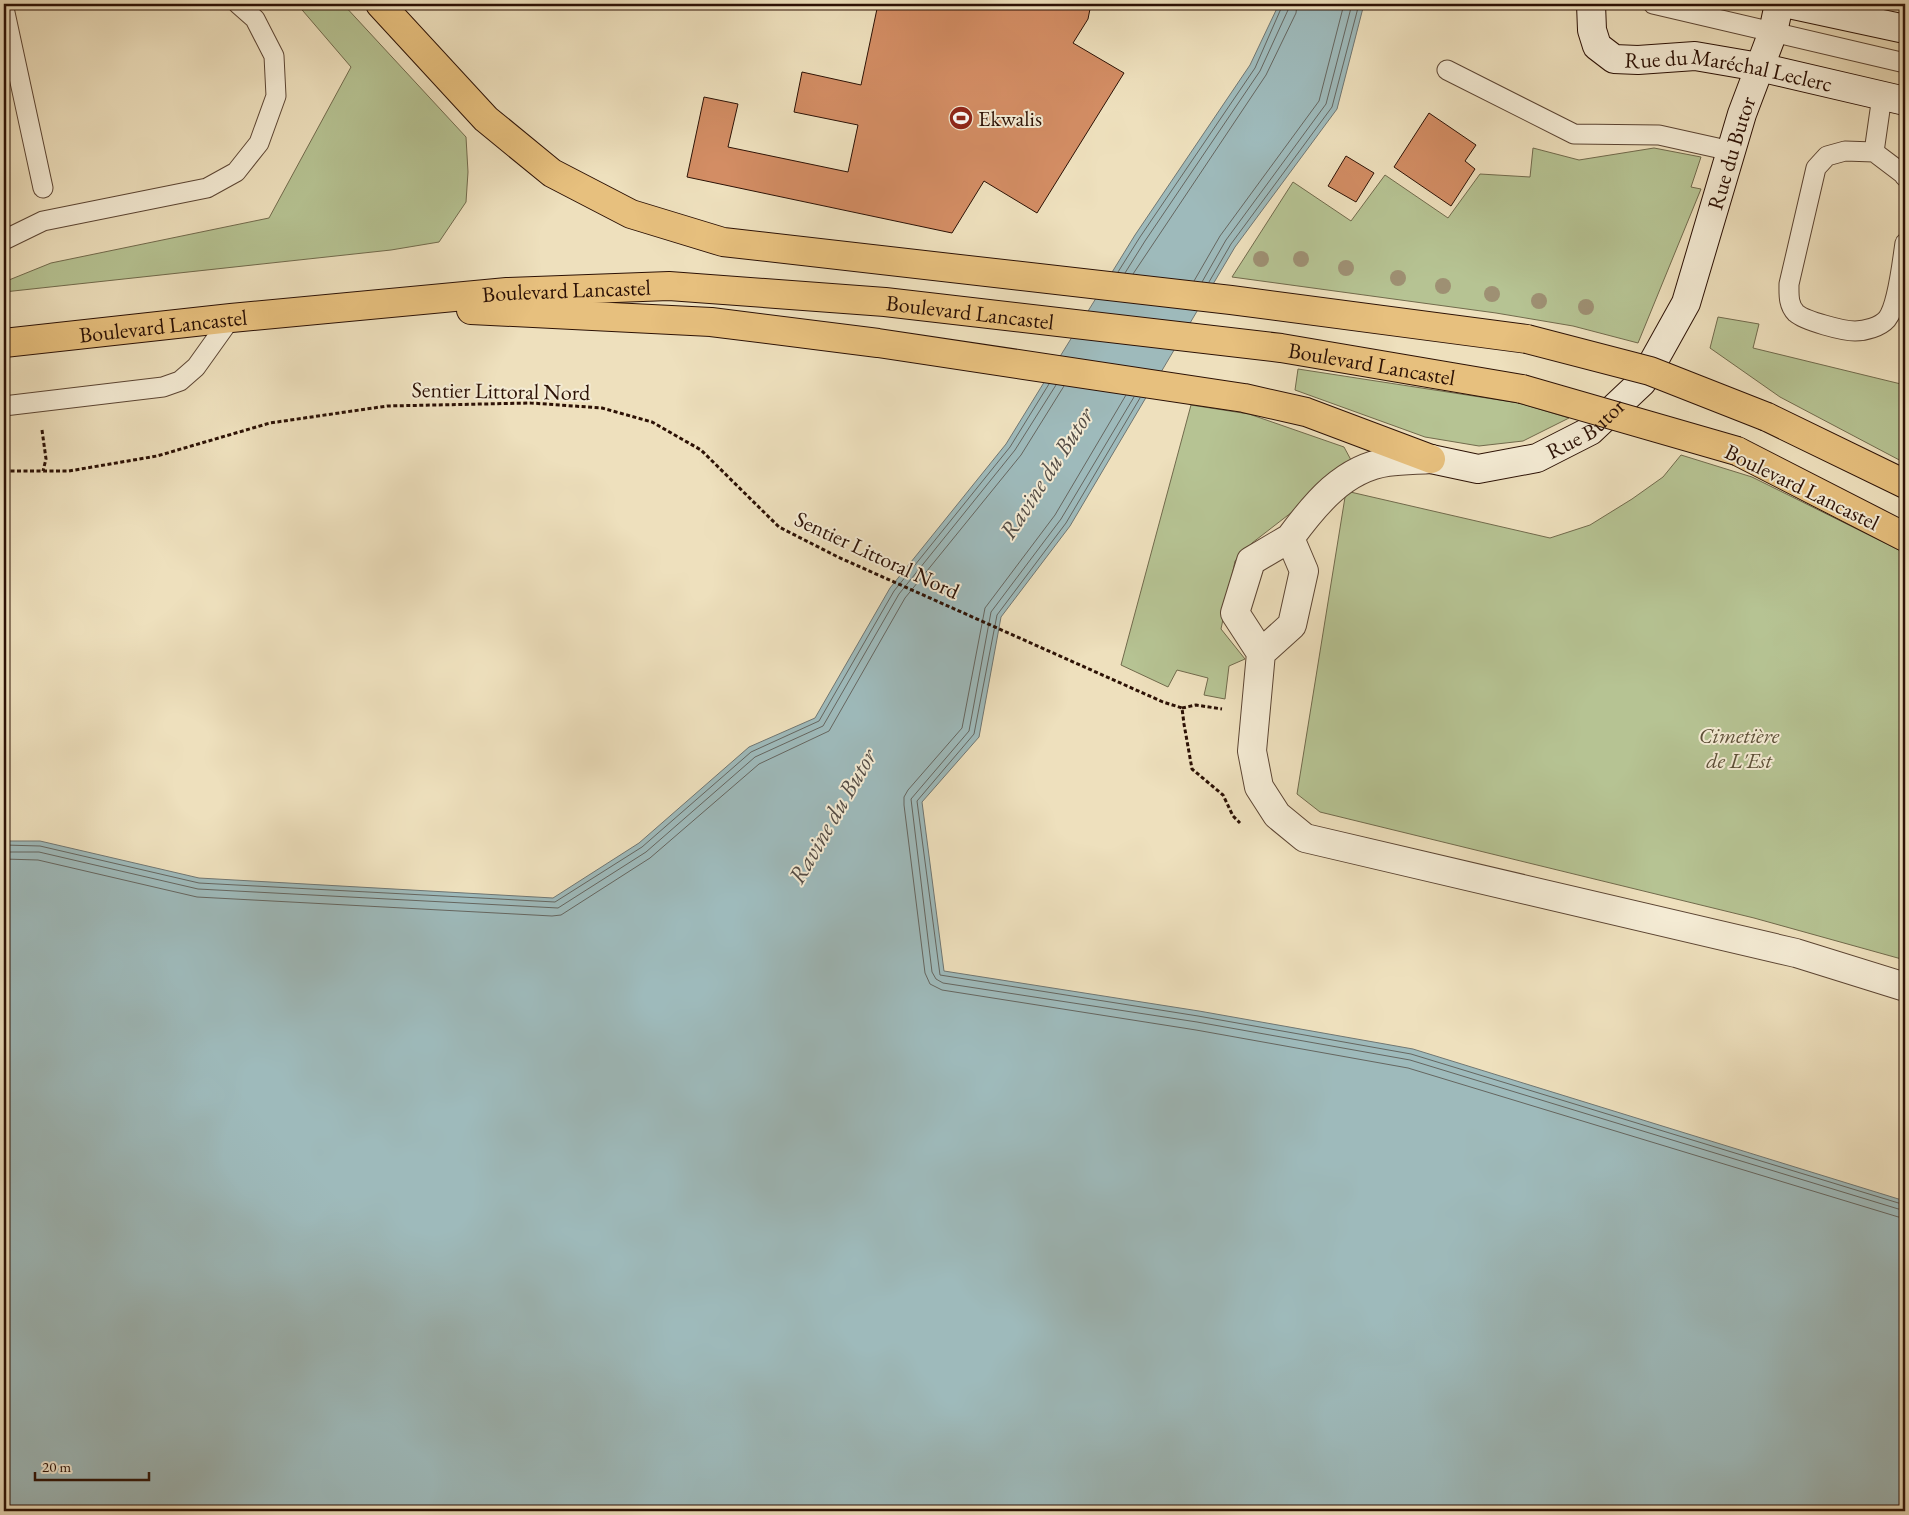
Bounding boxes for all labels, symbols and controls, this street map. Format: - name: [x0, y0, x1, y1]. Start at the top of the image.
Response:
- street label: Rue du Maréchal Leclerc: [1624, 41, 1835, 98]
- street label: Rue du Butor: [1700, 91, 1762, 213]
- place label: Ekwalis: [978, 104, 1042, 133]
- sports icon: Ekwalis: [948, 105, 974, 131]
- street label: Boulevard Lancastel: [481, 272, 651, 309]
- street label: Boulevard Lancastel: [885, 288, 1056, 336]
- street label: Boulevard Lancastel: [78, 302, 248, 349]
- street label: Boulevard Lancastel: [1286, 335, 1457, 392]
- street label: Sentier Littoral Nord: [411, 375, 591, 407]
- street label: Rue Butor: [1541, 391, 1631, 466]
- water label: Ravine du Butor: [992, 400, 1101, 545]
- street label: Boulevard Lancastel: [1720, 437, 1884, 537]
- street label: Sentier Littoral Nord: [790, 504, 965, 606]
- park label: Cimetière de L'Est: [1699, 721, 1780, 775]
- water label: Ravine du Butor: [781, 741, 884, 889]
- scale bar: [35, 1450, 149, 1482]
- text: 20 m: [42, 1457, 71, 1476]

